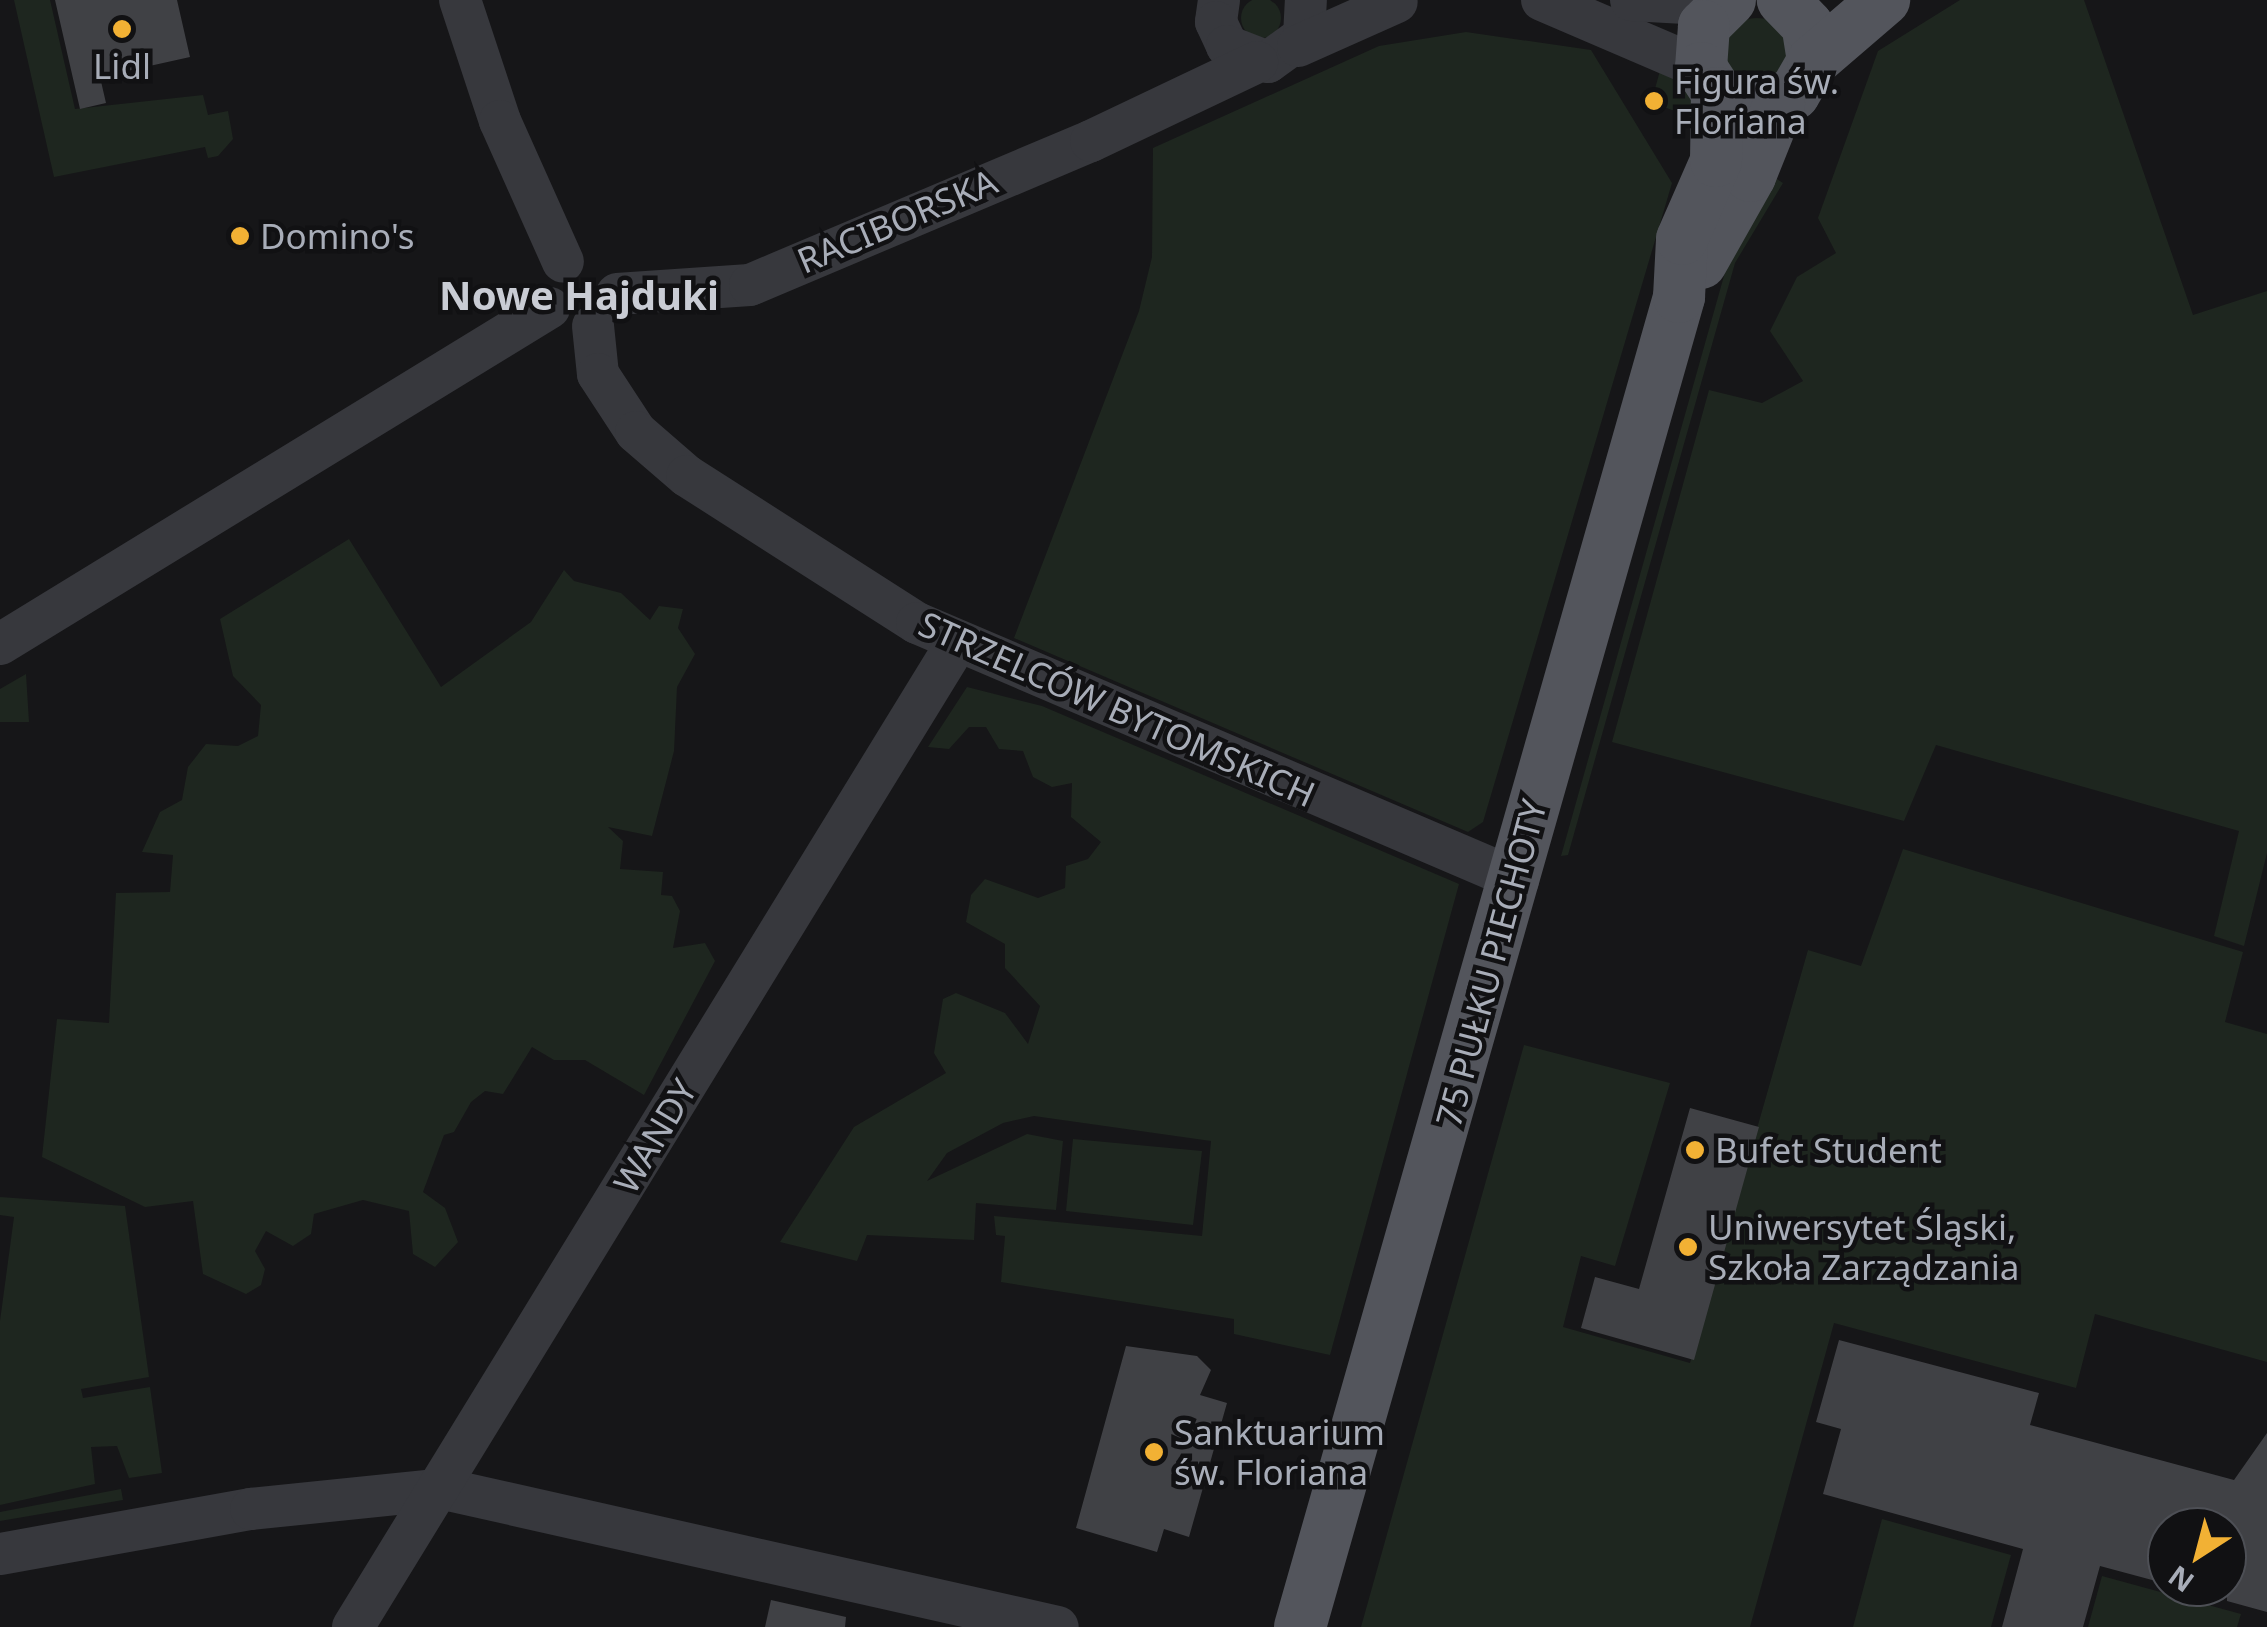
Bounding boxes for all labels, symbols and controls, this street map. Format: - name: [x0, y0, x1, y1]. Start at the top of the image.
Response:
- marker: Lidl: [111, 18, 133, 40]
- place label: Lidl: [93, 45, 151, 87]
- place label: Figura św. Floriana: [1674, 60, 1839, 142]
- marker: Figura św. Floriana: [1643, 90, 1665, 112]
- street label: RACIBORSKA: [791, 160, 1003, 282]
- place label: Domino's: [260, 215, 415, 257]
- marker: Domino's: [229, 225, 251, 247]
- district label: Nowe Hajduki: [439, 271, 719, 319]
- street label: STRZELCÓW BYTOMSKICH: [913, 603, 1321, 815]
- street label: 75 PUŁKU PIECHOTY: [1427, 795, 1555, 1131]
- street label: WANDY: [605, 1072, 705, 1200]
- place label: Bufet Student: [1715, 1129, 1942, 1171]
- marker: Bufet Student: [1684, 1139, 1706, 1161]
- place label: Uniwersytet Śląski, Szkoła Zarządzania: [1708, 1206, 2019, 1288]
- marker: Uniwersytet Śląski, Szkoła Zarządzania: [1677, 1236, 1699, 1258]
- place label: Sanktuarium św. Floriana: [1174, 1411, 1385, 1493]
- marker: Sanktuarium św. Floriana: [1143, 1441, 1165, 1463]
- north arrow: [2147, 1507, 2247, 1607]
- text: N: [2160, 1558, 2201, 1602]

